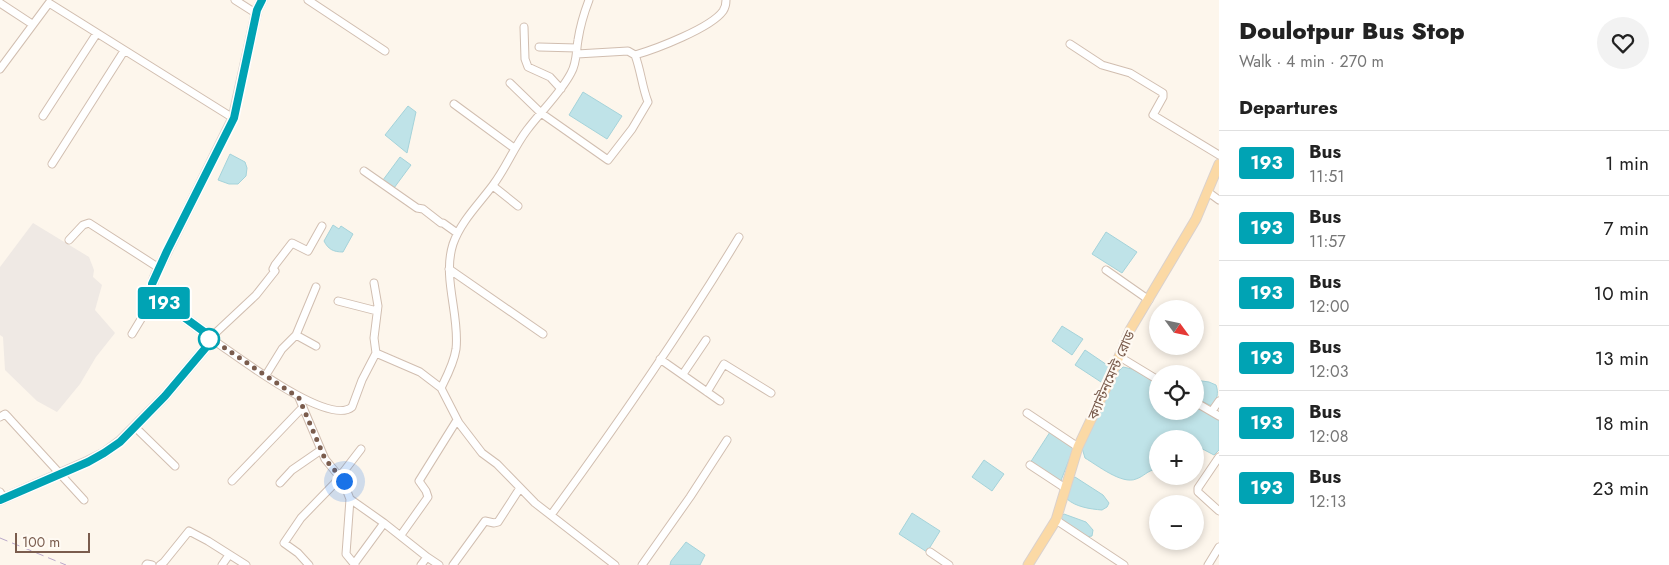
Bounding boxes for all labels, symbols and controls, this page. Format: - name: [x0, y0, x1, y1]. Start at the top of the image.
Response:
- text: Doulotpur Bus Stop: [1239, 13, 1465, 48]
- button: heart: [1597, 17, 1649, 69]
- text: Walk · 4 min · 270 m: [1239, 50, 1384, 73]
- text: Departures: [1239, 94, 1338, 121]
- text: Bus: [1309, 138, 1341, 165]
- text: 193: [1250, 150, 1283, 176]
- text: 1 min: [1605, 150, 1649, 177]
- text: 11:51: [1309, 165, 1344, 188]
- text: Bus: [1309, 203, 1341, 230]
- text: 193: [1250, 215, 1283, 241]
- text: 7 min: [1604, 215, 1649, 242]
- text: 11:57: [1309, 230, 1346, 253]
- text: Bus: [1309, 268, 1341, 295]
- text: 193: [1250, 280, 1283, 306]
- text: 10 min: [1594, 280, 1649, 307]
- line badge: 193: [135, 287, 193, 319]
- text: 193: [148, 290, 180, 316]
- text: 12:00: [1309, 295, 1349, 318]
- north arrow: [1149, 300, 1204, 355]
- map controls: [1149, 300, 1204, 550]
- street label: ক্যান্টনমেন্ট রোড: [1082, 326, 1140, 424]
- unlabelled marker: [198, 328, 220, 350]
- text: Bus: [1309, 333, 1341, 360]
- text: 193: [1250, 345, 1283, 371]
- text: 13 min: [1595, 345, 1649, 372]
- text: 12:03: [1309, 360, 1348, 383]
- button: locate: [1149, 365, 1204, 420]
- text: Bus: [1309, 398, 1341, 425]
- text: 193: [1250, 410, 1283, 436]
- text: 18 min: [1595, 410, 1649, 437]
- text: 12:08: [1309, 425, 1348, 448]
- button: +: [1149, 430, 1204, 485]
- text: Bus: [1309, 463, 1341, 490]
- your location: [332, 469, 357, 494]
- text: 193: [1250, 475, 1283, 501]
- text: 23 min: [1592, 475, 1649, 502]
- text: 12:13: [1309, 490, 1346, 513]
- button: −: [1149, 495, 1204, 550]
- scale bar: [15, 530, 90, 553]
- text: 100 m: [22, 532, 60, 552]

